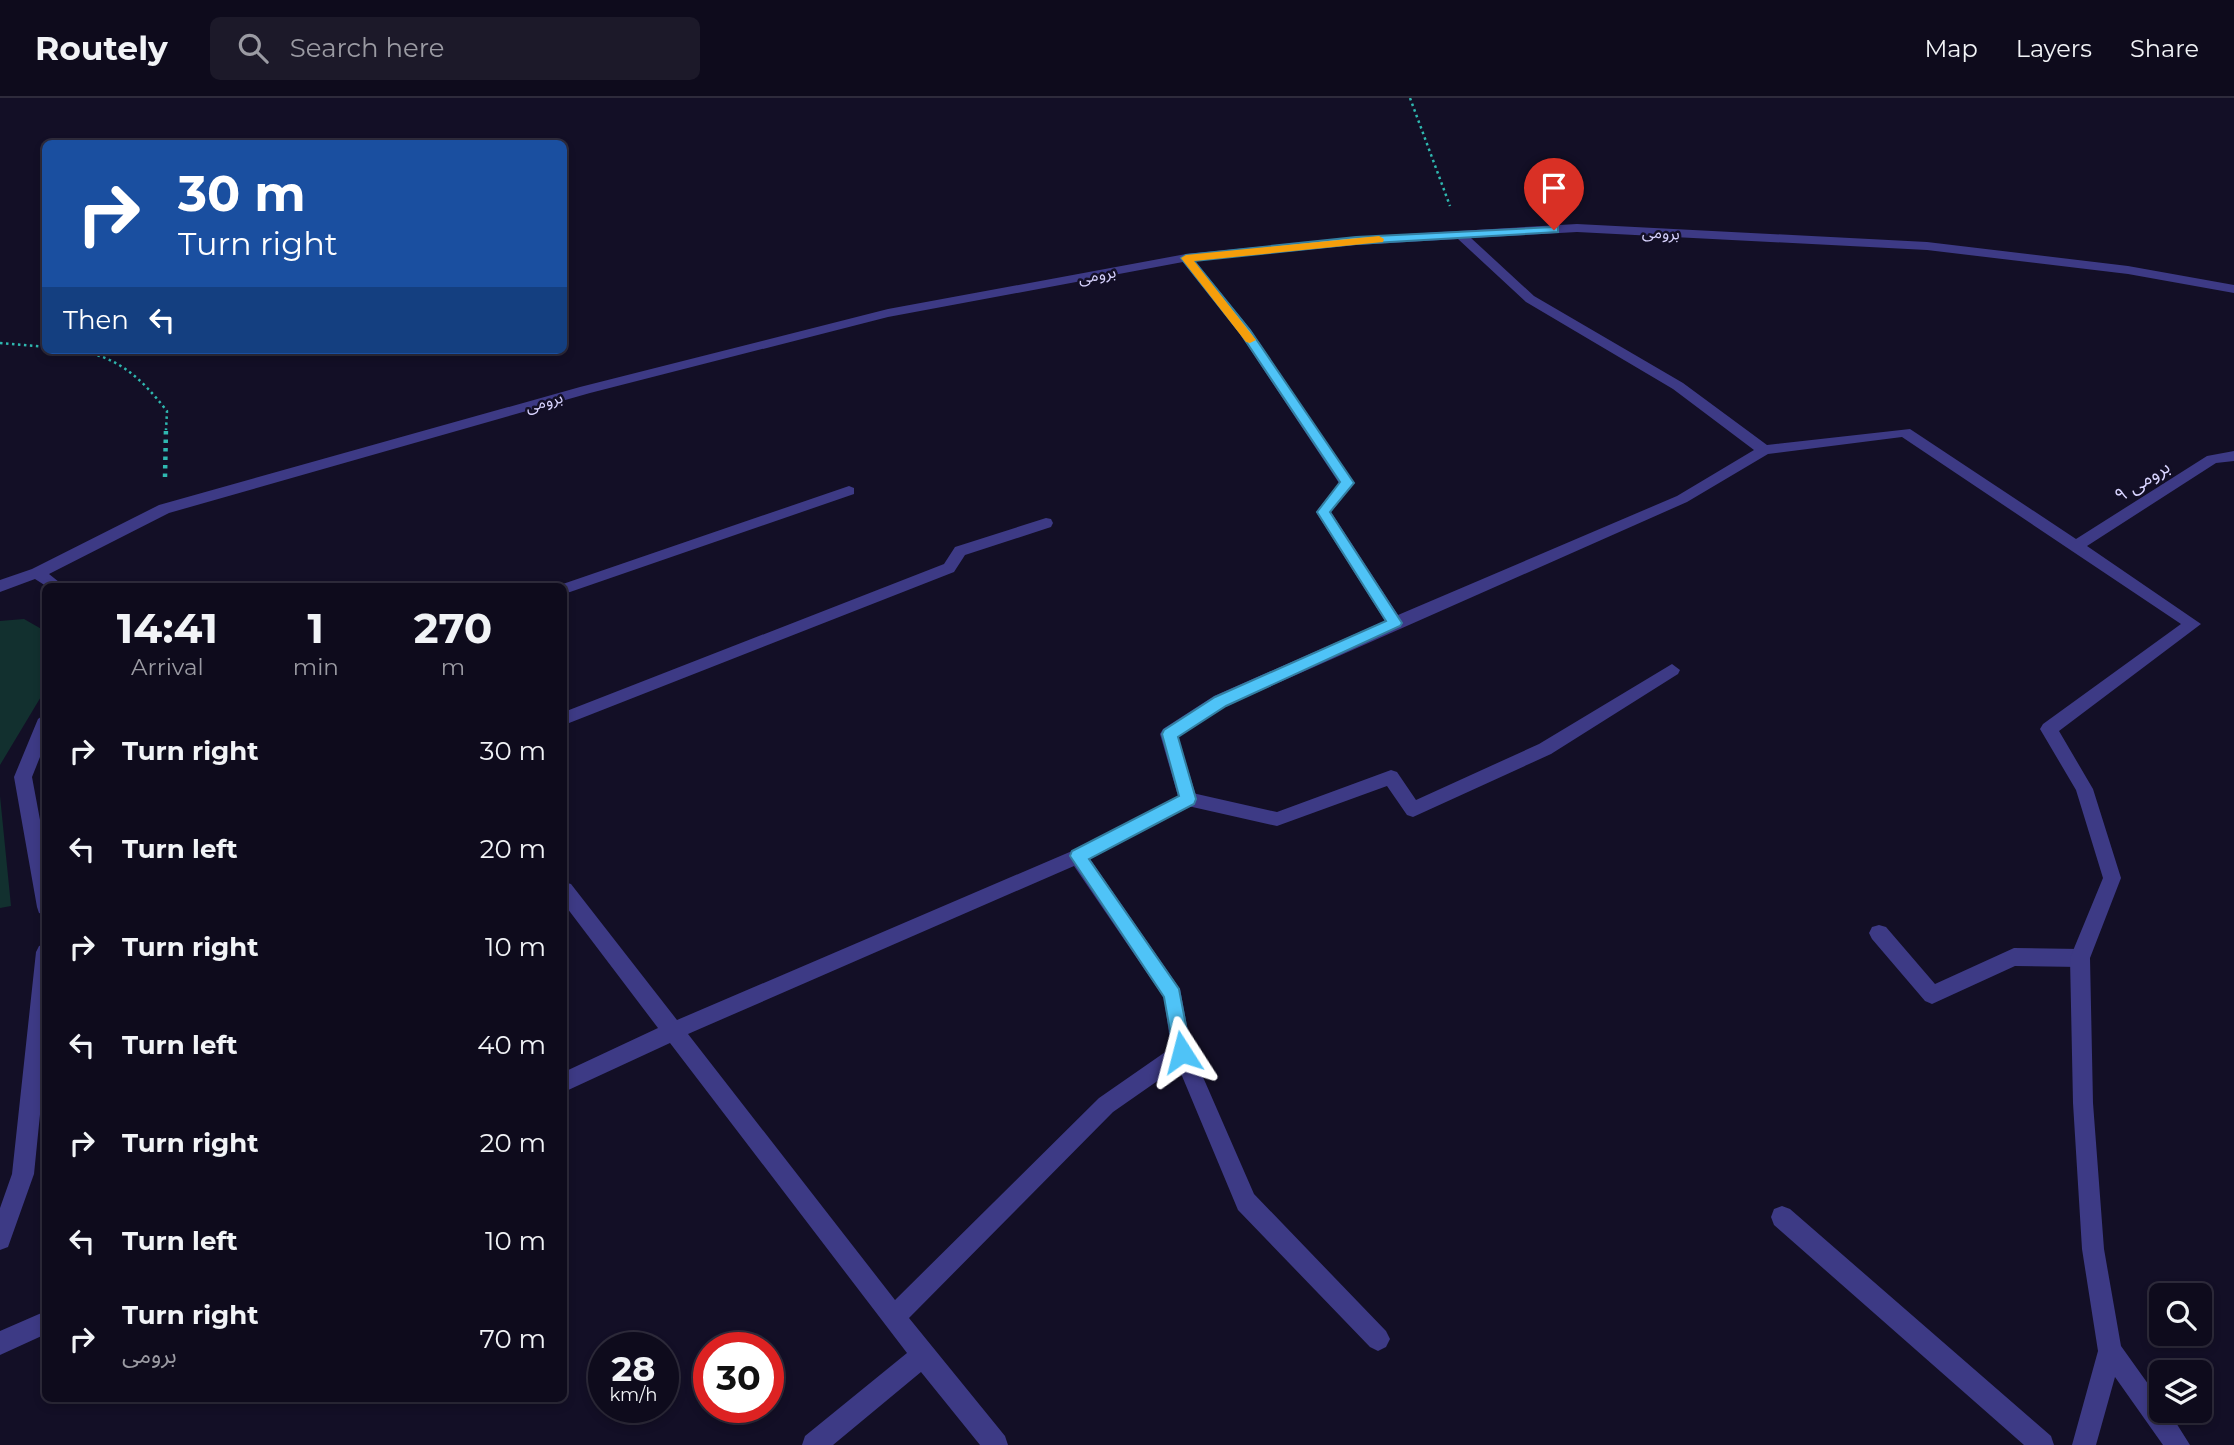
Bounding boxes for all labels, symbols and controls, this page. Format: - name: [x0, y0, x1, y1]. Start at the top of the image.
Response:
- search box: [210, 17, 700, 80]
- text: Routely: [35, 28, 168, 68]
- icon: search: [234, 29, 272, 67]
- text: Search here: [290, 32, 445, 64]
- text: Map: [1924, 34, 1978, 63]
- text: Layers: [2016, 34, 2092, 63]
- text: Share: [2130, 34, 2199, 63]
- pin: [1524, 158, 1584, 230]
- text: 30 m: [178, 164, 306, 223]
- icon: right: [63, 168, 154, 259]
- icon: arrive: [1535, 169, 1573, 207]
- street label: برومی: [1642, 223, 1680, 243]
- text: Turn right: [178, 224, 338, 263]
- street label: برومی: [1077, 262, 1117, 288]
- icon: left: [143, 301, 181, 339]
- text: Then: [63, 304, 129, 336]
- street label: برومی: [523, 388, 565, 416]
- street label: برومی ۹: [2110, 455, 2174, 507]
- text: 14:41: [117, 602, 218, 654]
- text: 1: [308, 602, 324, 654]
- text: 270: [414, 602, 492, 654]
- text: Arrival: [131, 653, 204, 681]
- text: min: [293, 653, 339, 681]
- text: m: [441, 653, 465, 681]
- icon: right: [63, 732, 101, 770]
- text: Turn right: [122, 735, 258, 767]
- text: 30 m: [480, 735, 546, 767]
- icon: left: [63, 830, 101, 868]
- text: Turn left: [122, 833, 238, 865]
- text: 20 m: [480, 833, 546, 865]
- icon: right: [63, 928, 101, 966]
- text: Turn right: [122, 931, 258, 963]
- text: 10 m: [485, 931, 546, 963]
- position arrow: [1145, 1015, 1219, 1089]
- icon: left: [63, 1026, 101, 1064]
- text: Turn left: [122, 1029, 238, 1061]
- text: 40 m: [477, 1029, 546, 1061]
- icon: right: [63, 1124, 101, 1162]
- text: Turn right: [122, 1127, 258, 1159]
- text: 20 m: [480, 1127, 546, 1159]
- icon: left: [63, 1222, 101, 1260]
- text: Turn left: [122, 1225, 238, 1257]
- text: 10 m: [485, 1225, 546, 1257]
- map controls: [2149, 1283, 2212, 1423]
- button: search: [2149, 1283, 2212, 1346]
- text: Turn right: [122, 1299, 258, 1331]
- icon: right: [63, 1320, 101, 1358]
- text: 70 m: [480, 1323, 546, 1355]
- speed limit sign: 30: [693, 1332, 784, 1423]
- text: برومی: [122, 1341, 177, 1369]
- text: 28: [612, 1347, 655, 1390]
- button: layers: [2149, 1360, 2212, 1423]
- text: km/h: [609, 1384, 658, 1406]

